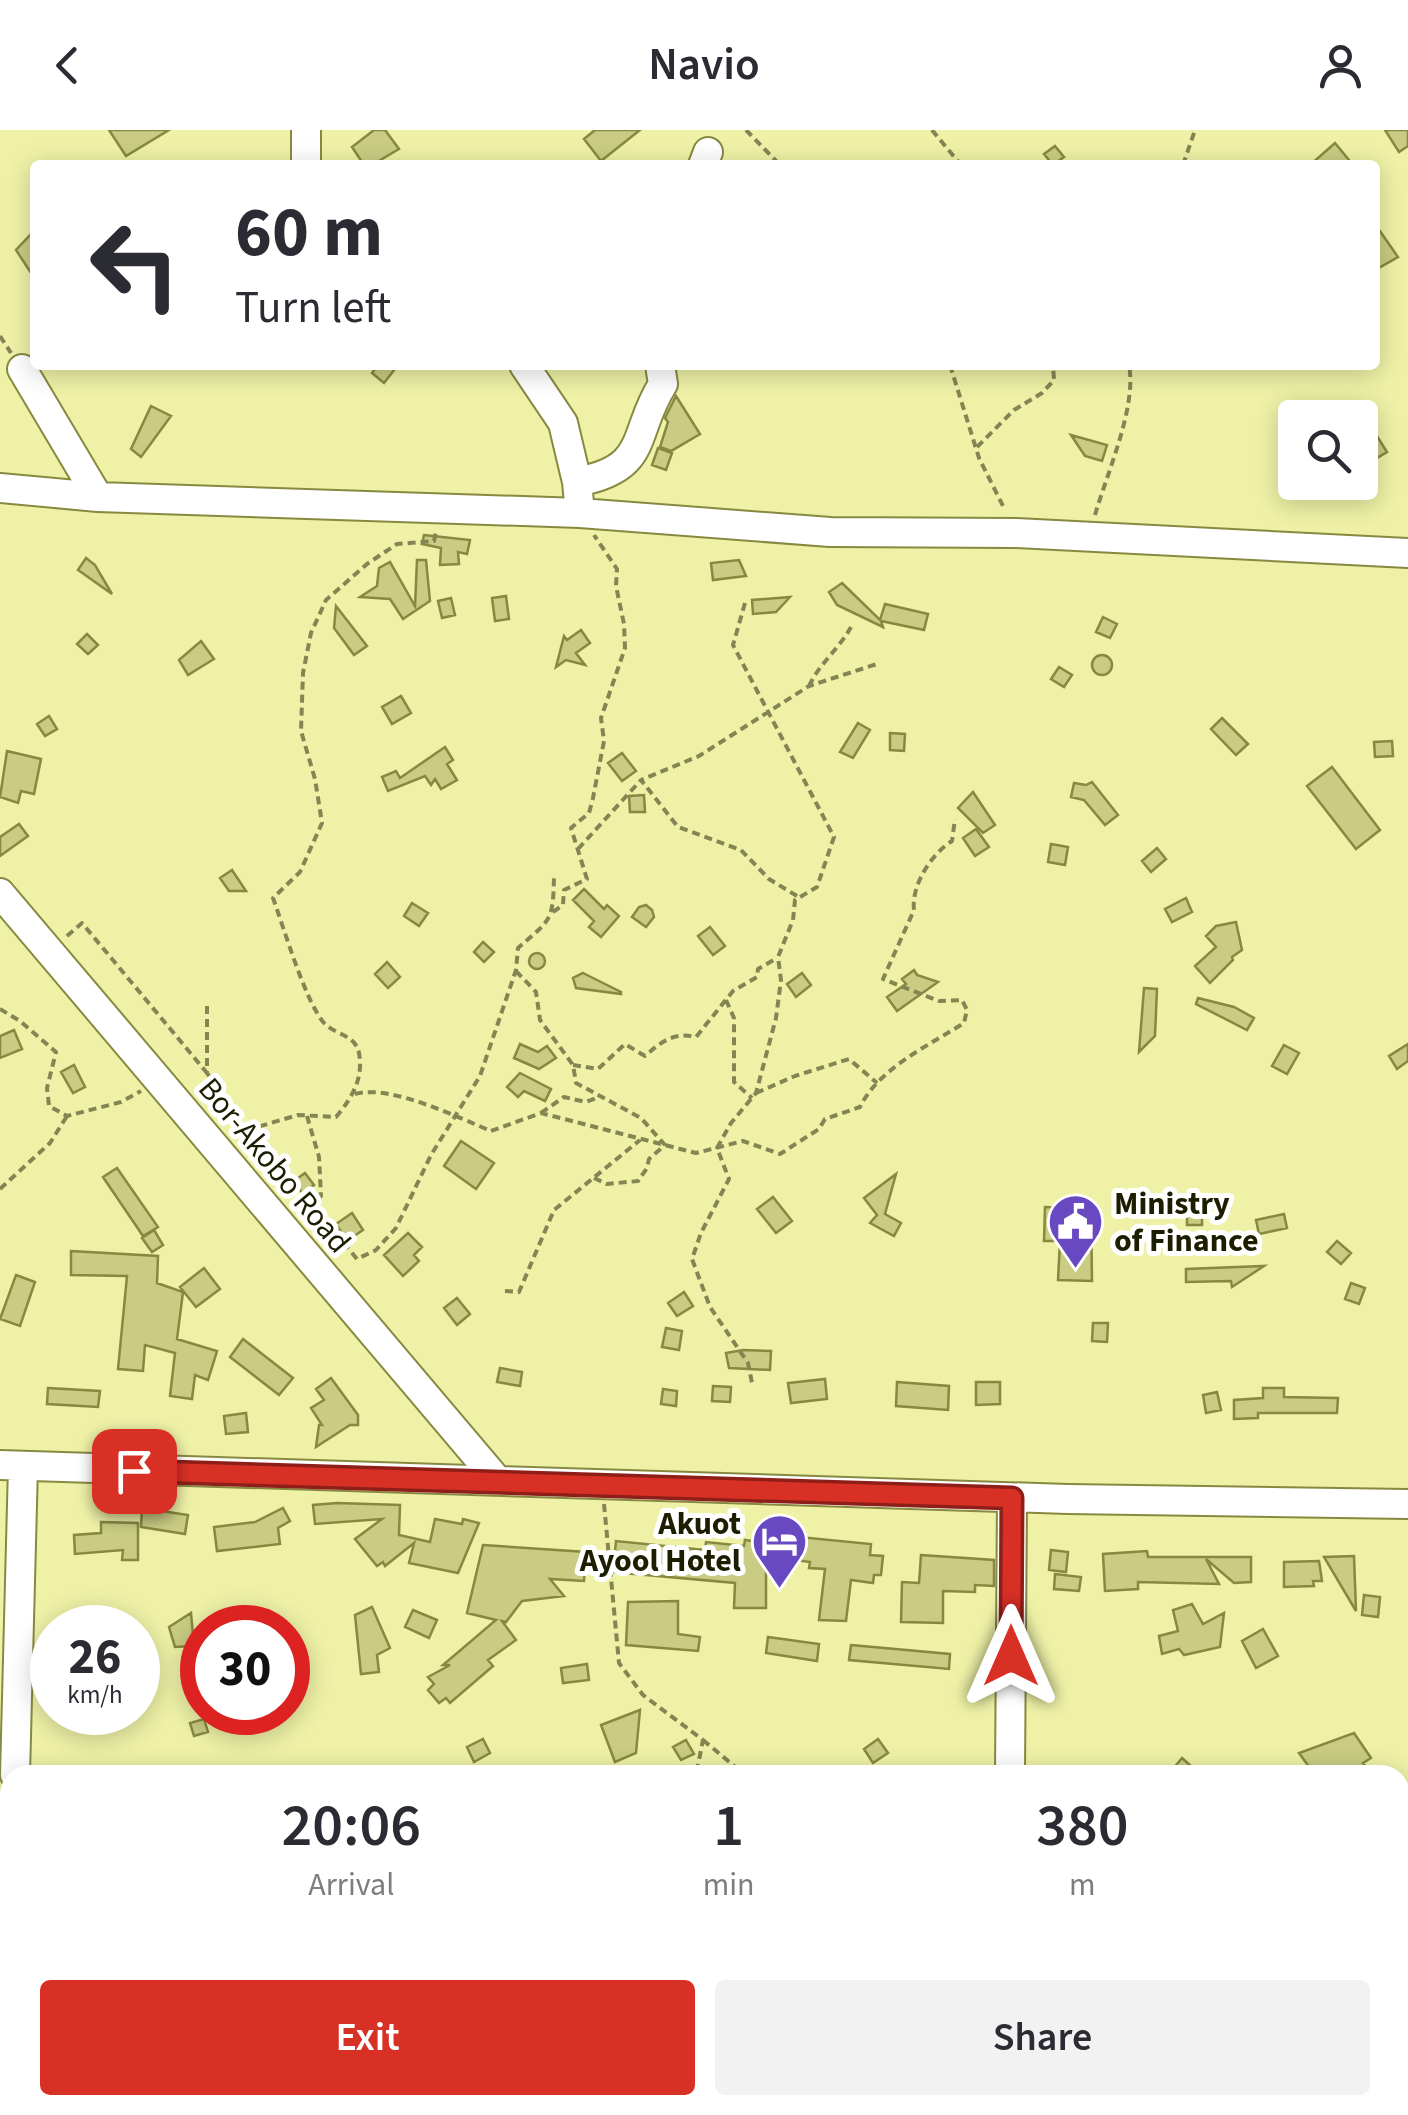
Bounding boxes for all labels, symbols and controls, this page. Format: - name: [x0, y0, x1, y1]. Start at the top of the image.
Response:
- text: Navio: [648, 33, 760, 97]
- icon: back: [40, 38, 95, 93]
- icon: person: [1313, 38, 1368, 93]
- text: 60 m: [235, 183, 383, 283]
- icon: left: [70, 200, 200, 330]
- text: Turn left: [235, 276, 391, 340]
- map controls: [1278, 400, 1378, 500]
- button: search: [1278, 400, 1378, 500]
- street label: Bor-Akobo Road: [187, 1068, 361, 1263]
- place label: Ministry of Finance: [1114, 1181, 1259, 1264]
- public building icon: Ministry of Finance: [1045, 1191, 1105, 1270]
- pin: [92, 1429, 177, 1514]
- icon: arrive: [107, 1444, 162, 1499]
- place label: Akuot Ayool Hotel: [579, 1501, 741, 1584]
- hotel icon: Akuot Ayool Hotel: [750, 1511, 810, 1590]
- position arrow: [959, 1604, 1063, 1708]
- speed limit sign: 30: [180, 1605, 310, 1735]
- text: 26: [69, 1622, 121, 1693]
- text: km/h: [67, 1677, 123, 1713]
- text: 20:06: [282, 1784, 421, 1869]
- text: 1: [713, 1784, 744, 1869]
- text: 380: [1036, 1784, 1128, 1869]
- text: Arrival: [308, 1862, 394, 1908]
- text: min: [703, 1862, 755, 1908]
- text: m: [1069, 1862, 1096, 1908]
- button: Exit: [40, 1980, 695, 2095]
- button: Share: [715, 1980, 1370, 2095]

